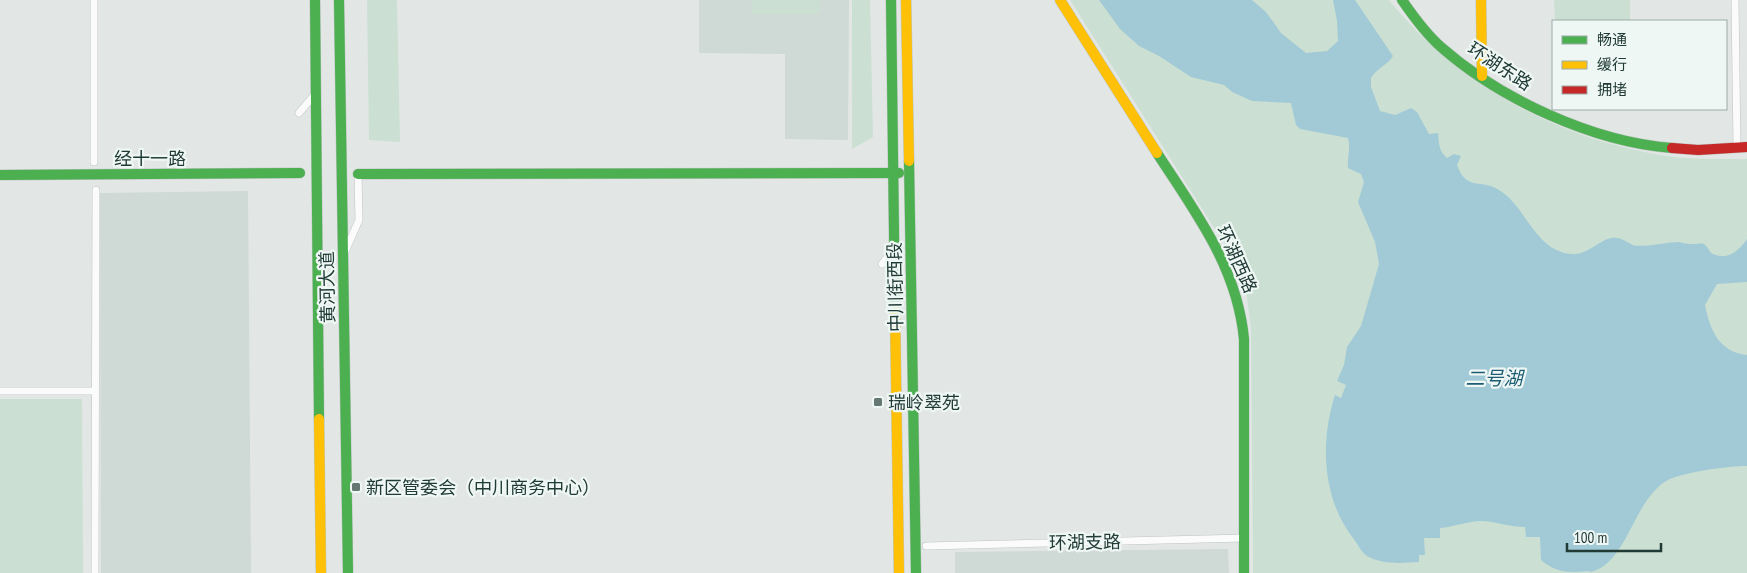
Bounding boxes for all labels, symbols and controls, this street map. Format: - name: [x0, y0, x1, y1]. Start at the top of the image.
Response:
- legend: [1552, 20, 1727, 110]
- text: 畅通: [1597, 30, 1627, 49]
- street label: 环湖东路: [1464, 37, 1536, 95]
- text: 缓行: [1597, 55, 1627, 74]
- text: 拥堵: [1597, 80, 1627, 99]
- street label: 经十一路: [114, 147, 186, 170]
- street label: 环湖西路: [1212, 221, 1262, 297]
- street label: 中川街西段: [883, 242, 907, 332]
- street label: 黄河大道: [315, 251, 339, 323]
- water label: 二号湖: [1465, 366, 1525, 390]
- place label: 瑞岭翠苑: [888, 391, 960, 414]
- marker: 瑞岭翠苑: [872, 396, 884, 408]
- place label: 新区管委会（中川商务中心）: [366, 476, 600, 499]
- marker: 新区管委会（中川商务中心）: [350, 481, 362, 493]
- scale bar: [1567, 520, 1661, 552]
- text: 100 m: [1574, 528, 1607, 547]
- street label: 环湖支路: [1049, 530, 1121, 554]

